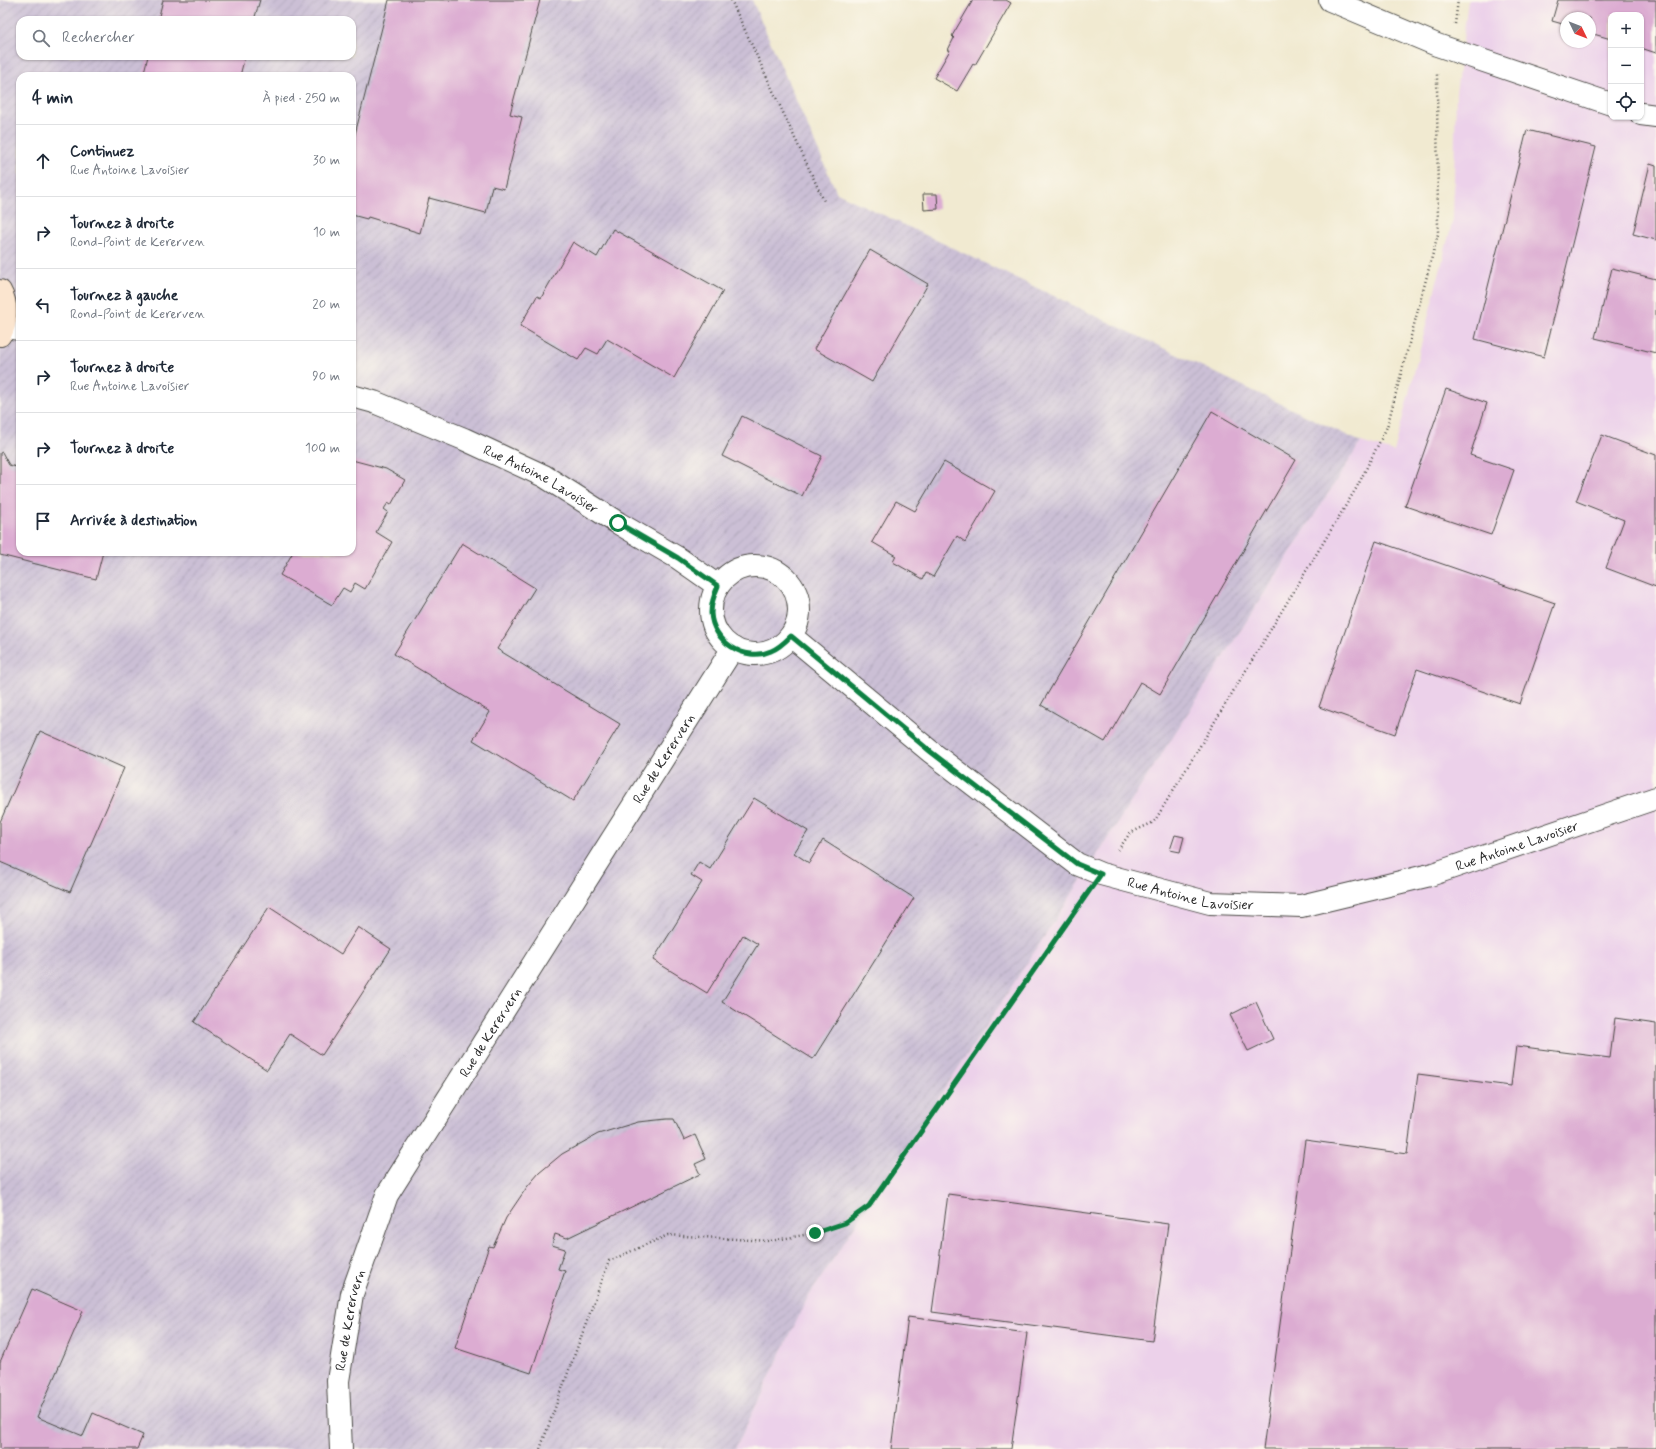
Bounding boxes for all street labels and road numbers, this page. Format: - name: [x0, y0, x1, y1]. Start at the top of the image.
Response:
- street label: Rue Antoine Lavoisier: [480, 441, 602, 518]
- street label: Rue de Kerervern: [629, 710, 699, 807]
- street label: Rue Antoine Lavoisier: [1453, 817, 1581, 876]
- street label: Rue Antoine Lavoisier: [1125, 873, 1254, 914]
- street label: Rue de Kerervern: [456, 984, 526, 1081]
- street label: Rue de Kerervern: [332, 1267, 370, 1372]

